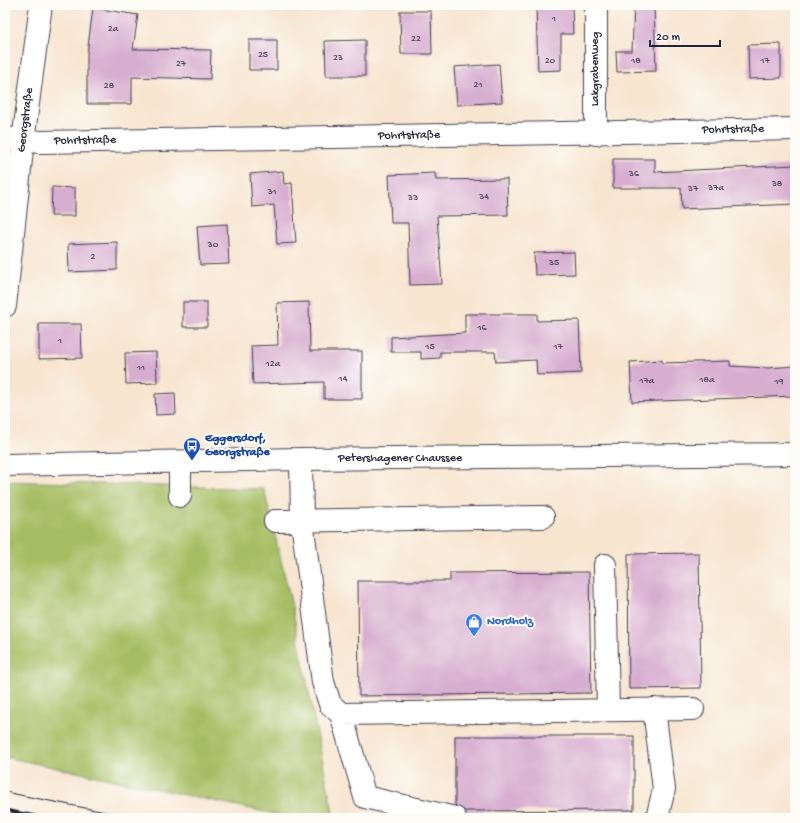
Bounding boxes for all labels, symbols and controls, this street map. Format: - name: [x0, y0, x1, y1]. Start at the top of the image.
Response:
- house number: 1: [551, 13, 556, 25]
- scale bar: [650, 22, 720, 48]
- house number: 2a: [108, 23, 119, 35]
- street label: Lakgrabenweg: [589, 31, 603, 106]
- text: 20 m: [656, 31, 681, 45]
- house number: 22: [411, 33, 421, 45]
- house number: 25: [258, 49, 268, 61]
- house number: 23: [333, 52, 343, 64]
- house number: 20: [545, 55, 556, 67]
- house number: 18: [630, 55, 641, 67]
- house number: 17: [759, 55, 770, 67]
- house number: 27: [176, 58, 187, 70]
- house number: 21: [474, 79, 482, 91]
- house number: 28: [104, 80, 115, 92]
- street label: Georgstraße: [15, 86, 37, 153]
- street label: Pohrtstraße: [701, 122, 765, 138]
- street label: Pohrtstraße: [377, 128, 441, 144]
- street label: Pohrtstraße: [53, 133, 117, 149]
- house number: 36: [628, 168, 640, 180]
- house number: 38: [771, 178, 783, 190]
- house number: 37a: [707, 182, 724, 194]
- house number: 37: [687, 183, 699, 195]
- house number: 31: [266, 186, 277, 198]
- house number: 34: [478, 191, 489, 203]
- house number: 33: [407, 192, 418, 204]
- house number: 30: [207, 239, 219, 251]
- house number: 2: [91, 251, 96, 263]
- house number: 35: [548, 257, 559, 269]
- house number: 16: [476, 322, 487, 334]
- house number: 1: [57, 335, 62, 347]
- house number: 15: [424, 341, 435, 353]
- house number: 17: [552, 341, 563, 353]
- house number: 12a: [265, 358, 281, 370]
- house number: 11: [136, 362, 145, 374]
- house number: 14: [338, 373, 348, 385]
- house number: 18a: [698, 374, 715, 386]
- house number: 17a: [639, 375, 655, 387]
- house number: 19: [773, 376, 784, 388]
- place label: Eggersdorf, Georgstraße: [204, 432, 271, 460]
- bus stop icon: Eggersdorf, Georgstraße: [182, 436, 202, 461]
- street label: Petershagener Chaussee: [337, 452, 463, 466]
- shop icon: Nordholz: [464, 612, 484, 637]
- place label: Nordholz: [487, 615, 534, 629]

